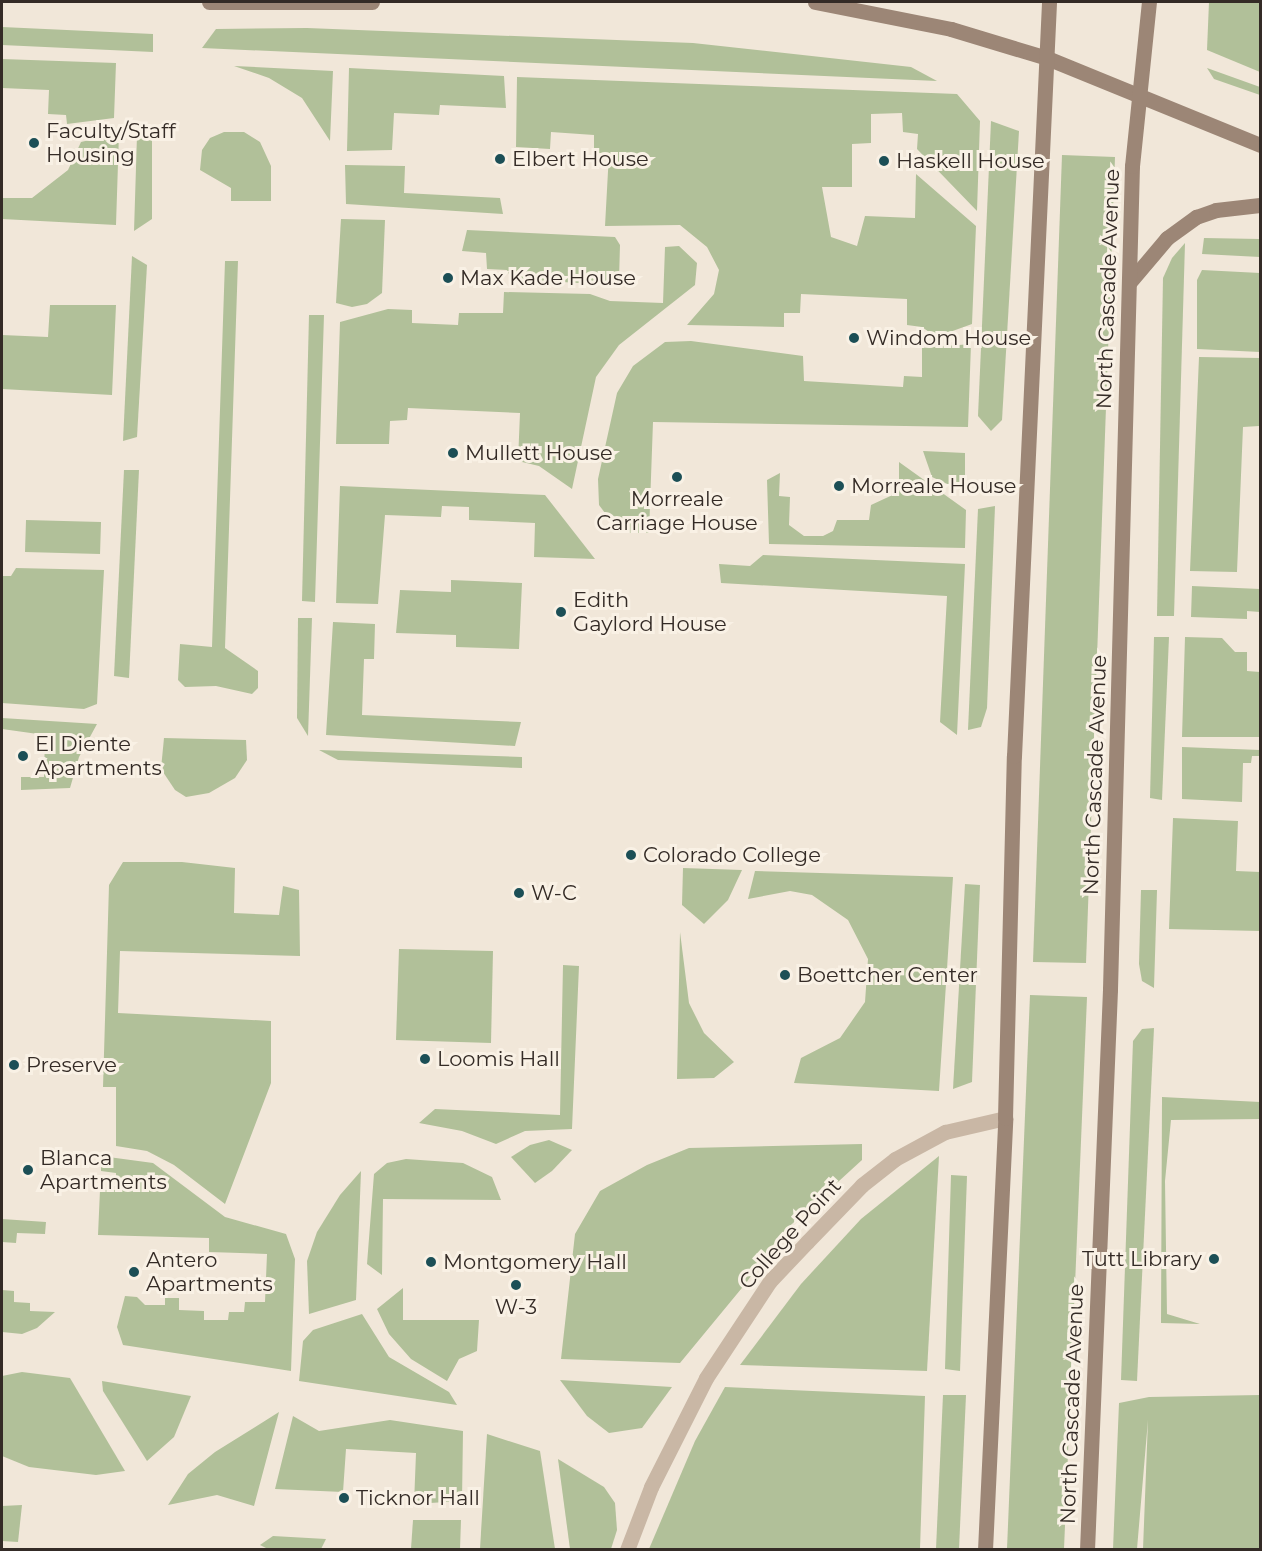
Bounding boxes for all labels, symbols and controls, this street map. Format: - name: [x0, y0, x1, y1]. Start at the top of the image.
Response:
- place label: Faculty/Staff Housing: [46, 118, 176, 168]
- marker: Faculty/Staff Housing: [27, 136, 41, 150]
- place label: Elbert House: [512, 146, 649, 172]
- place label: Haskell House: [896, 148, 1045, 174]
- marker: Elbert House: [493, 152, 507, 166]
- marker: Haskell House: [877, 154, 891, 168]
- street label: North Cascade Avenue: [1091, 168, 1125, 410]
- place label: Max Kade House: [460, 265, 636, 291]
- marker: Max Kade House: [441, 271, 455, 285]
- place label: Windom House: [866, 325, 1031, 351]
- marker: Windom House: [847, 331, 861, 345]
- place label: Mullett House: [465, 440, 613, 466]
- marker: Mullett House: [446, 446, 460, 460]
- marker: Morreale Carriage House: [670, 470, 684, 484]
- place label: Morreale House: [851, 473, 1017, 499]
- marker: Morreale House: [832, 479, 846, 493]
- place label: Morreale Carriage House: [596, 486, 758, 536]
- place label: Edith Gaylord House: [573, 587, 727, 637]
- marker: Edith Gaylord House: [554, 605, 568, 619]
- street label: North Cascade Avenue: [1078, 654, 1112, 896]
- place label: El Diente Apartments: [35, 731, 162, 781]
- marker: El Diente Apartments: [16, 749, 30, 763]
- place label: Colorado College: [643, 842, 821, 868]
- marker: Colorado College: [624, 848, 638, 862]
- place label: W-C: [531, 880, 577, 906]
- marker: W-C: [512, 886, 526, 900]
- place label: Boettcher Center: [797, 962, 978, 988]
- marker: Boettcher Center: [778, 968, 792, 982]
- place label: Loomis Hall: [437, 1046, 560, 1072]
- place label: Preserve: [26, 1052, 117, 1078]
- marker: Loomis Hall: [418, 1052, 432, 1066]
- marker: Preserve: [7, 1058, 21, 1072]
- place label: Blanca Apartments: [40, 1145, 167, 1195]
- marker: Blanca Apartments: [21, 1163, 35, 1177]
- street label: College Point: [734, 1173, 846, 1295]
- place label: Tutt Library: [1082, 1246, 1202, 1272]
- place label: Antero Apartments: [146, 1247, 273, 1297]
- place label: Montgomery Hall: [443, 1249, 627, 1275]
- marker: Tutt Library: [1207, 1252, 1221, 1266]
- marker: Montgomery Hall: [424, 1255, 438, 1269]
- marker: Antero Apartments: [127, 1265, 141, 1279]
- marker: W-3: [509, 1278, 523, 1292]
- street label: North Cascade Avenue: [1055, 1283, 1089, 1525]
- place label: W-3: [495, 1294, 537, 1320]
- place label: Ticknor Hall: [356, 1485, 480, 1511]
- marker: Ticknor Hall: [337, 1491, 351, 1505]

